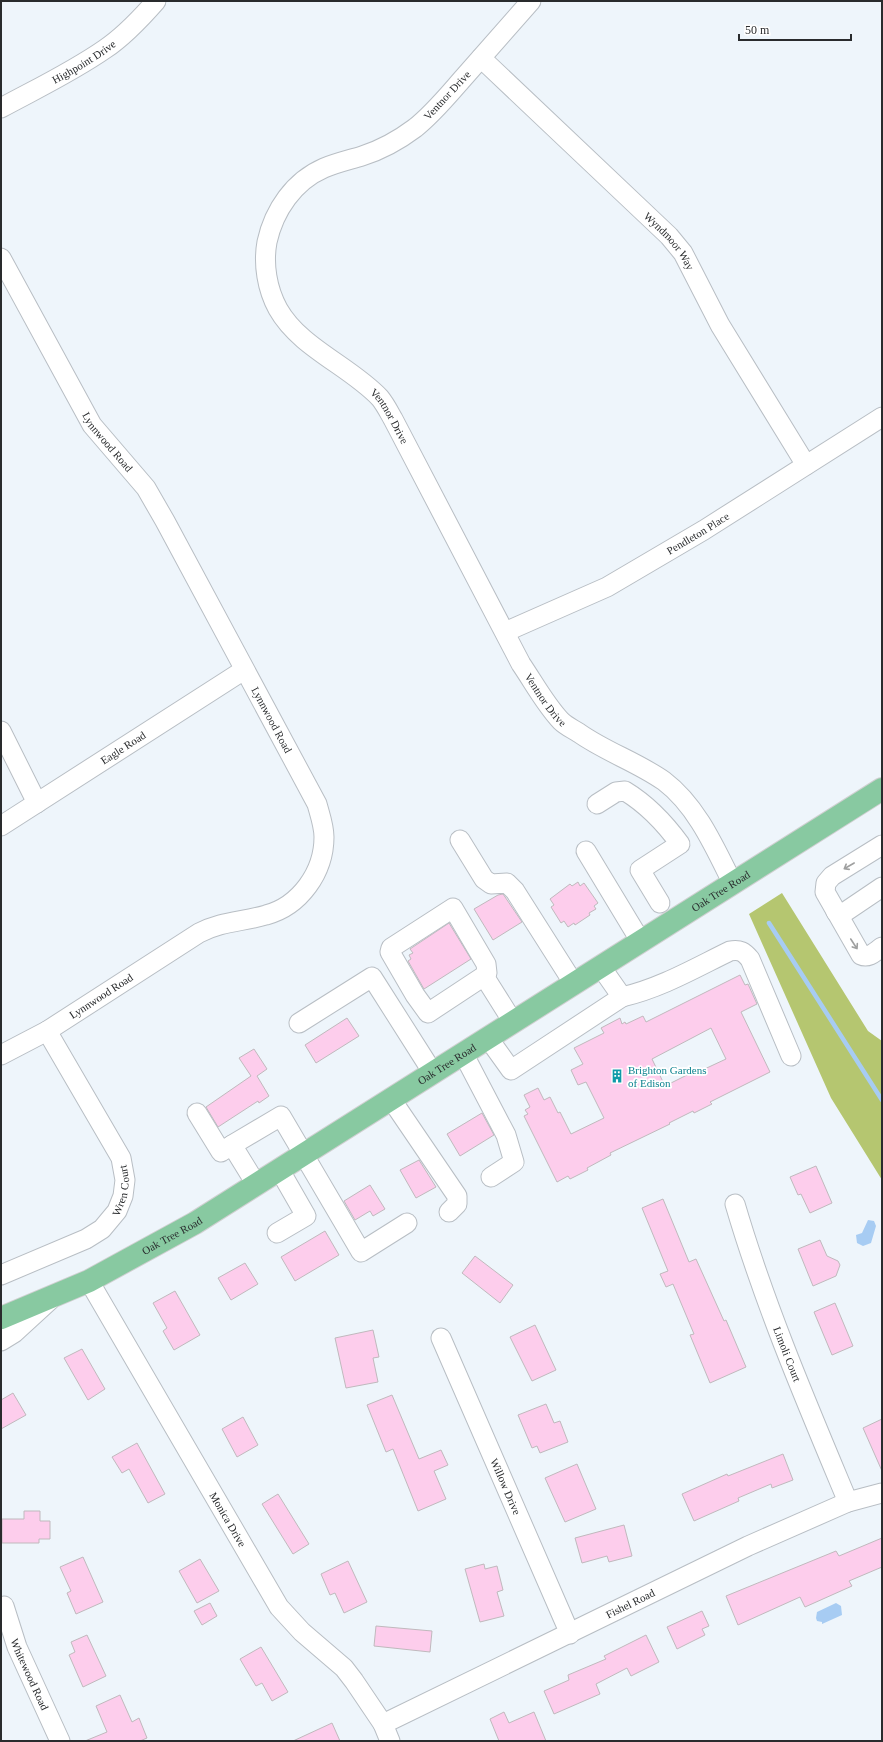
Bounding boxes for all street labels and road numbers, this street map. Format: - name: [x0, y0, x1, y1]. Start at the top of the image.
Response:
- street label: Highpoint Drive: [50, 37, 118, 86]
- street label: Ventnor Drive: [421, 68, 473, 122]
- street label: Wyndmoor Way: [642, 210, 697, 272]
- street label: Ventnor Drive: [368, 386, 411, 446]
- street label: Lynnwood Road: [80, 410, 136, 474]
- street label: Pendleton Place: [664, 510, 731, 557]
- street label: Ventnor Drive: [523, 671, 569, 729]
- street label: Lynnwood Road: [249, 685, 295, 755]
- street label: Eagle Road: [98, 729, 148, 767]
- street label: Oak Tree Road: [689, 868, 752, 914]
- street label: Lynnwood Road: [67, 971, 135, 1021]
- street label: Oak Tree Road: [415, 1041, 479, 1087]
- street label: Wren Court: [110, 1164, 131, 1217]
- street label: Oak Tree Road: [140, 1214, 205, 1257]
- street label: Limoli Court: [771, 1325, 803, 1383]
- street label: Willow Drive: [488, 1456, 523, 1517]
- street label: Monica Drive: [207, 1490, 249, 1549]
- street label: Fishel Road: [604, 1586, 657, 1620]
- street label: Whitewood Road: [9, 1637, 51, 1712]

